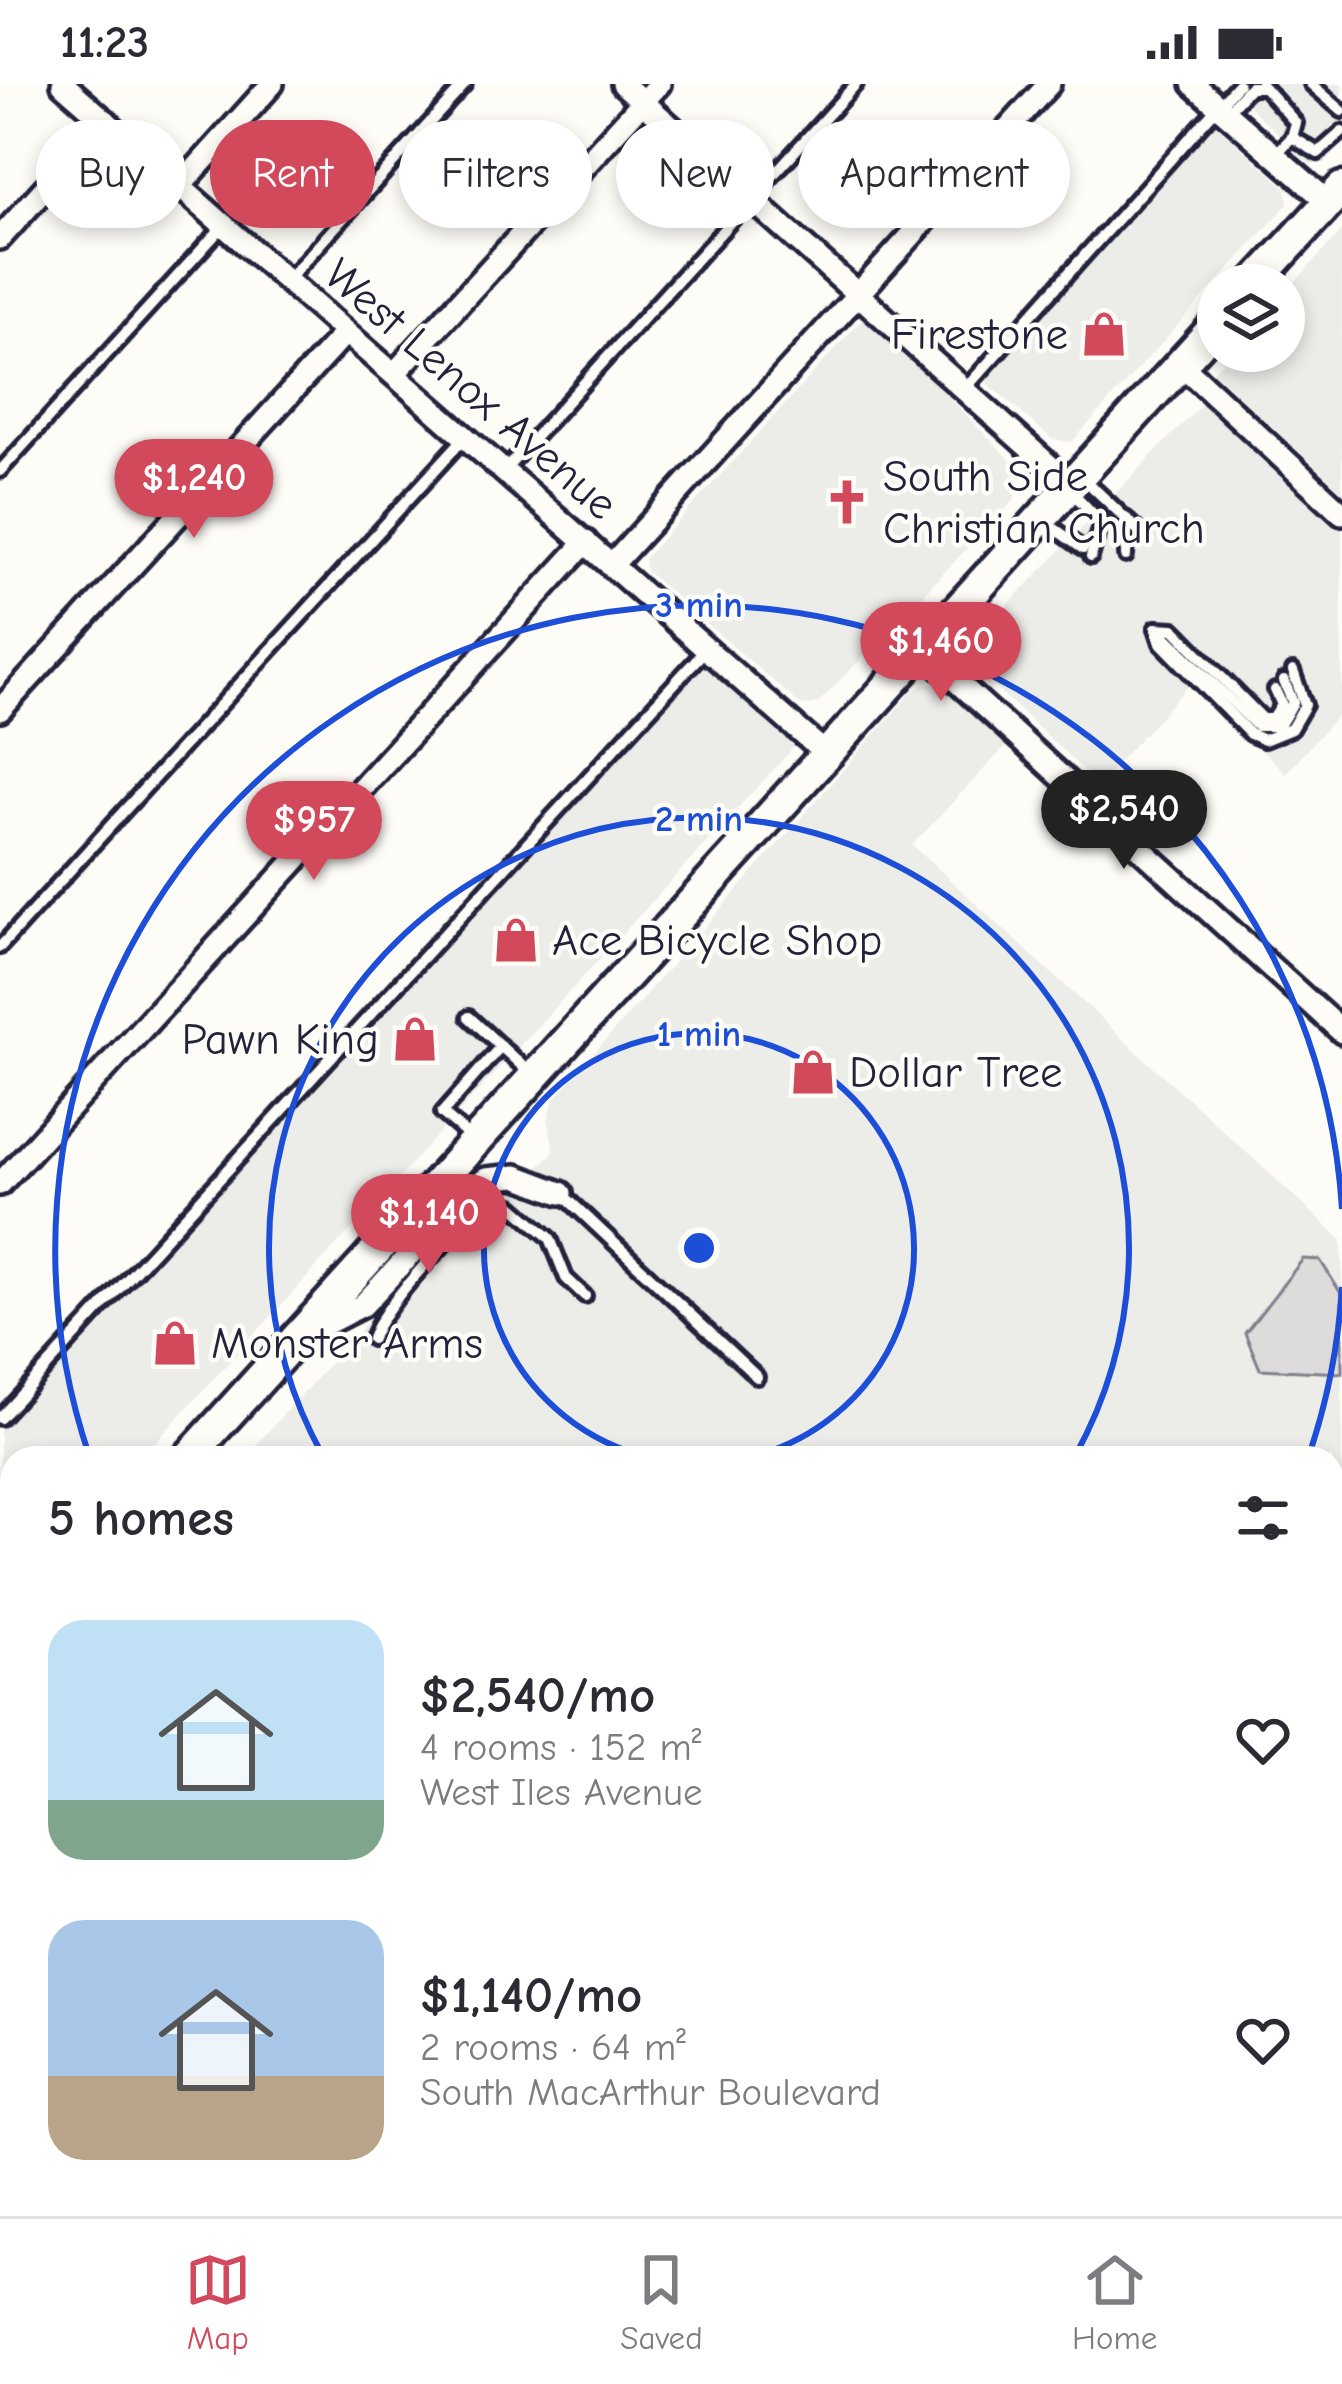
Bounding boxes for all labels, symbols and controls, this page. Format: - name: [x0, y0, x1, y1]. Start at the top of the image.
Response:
- text: 11:23: [60, 16, 149, 68]
- chip: Buy: [36, 120, 186, 228]
- chip: Rent: [210, 120, 375, 228]
- chip: Filters: [399, 120, 592, 228]
- chip: New: [616, 120, 774, 228]
- chip: Apartment: [798, 120, 1070, 228]
- street label: West Lenox Avenue: [314, 248, 628, 530]
- map controls: [1197, 264, 1305, 372]
- button: layers: [1197, 264, 1305, 372]
- place label: Firestone: [891, 308, 1068, 360]
- shop icon: Firestone: [1079, 309, 1129, 359]
- pin: $1,240: [96, 439, 292, 541]
- place label: South Side Christian Church: [883, 450, 1205, 554]
- text: $1,240: [141, 455, 247, 500]
- church icon: South Side Christian Church: [822, 477, 872, 527]
- text: 3 min: [655, 585, 743, 626]
- pin: $1,460: [843, 602, 1039, 704]
- text: $1,460: [887, 618, 995, 663]
- pin: $2,540: [1026, 770, 1222, 872]
- pin: $957: [243, 781, 385, 883]
- text: $2,540: [1068, 786, 1180, 831]
- text: $957: [273, 797, 355, 842]
- text: 2 min: [655, 799, 743, 840]
- place label: Ace Bicycle Shop: [552, 914, 882, 966]
- shop icon: Ace Bicycle Shop: [491, 915, 541, 965]
- place label: Pawn King: [181, 1013, 379, 1065]
- shop icon: Pawn King: [390, 1014, 440, 1064]
- text: 1 min: [657, 1014, 741, 1055]
- place label: Dollar Tree: [849, 1046, 1063, 1098]
- shop icon: Dollar Tree: [788, 1047, 838, 1097]
- pin: $1,140: [331, 1174, 527, 1276]
- text: $1,140: [378, 1190, 480, 1235]
- centre of rings: [678, 1227, 720, 1269]
- place label: Monster Arms: [211, 1317, 483, 1369]
- shop icon: Monster Arms: [150, 1318, 200, 1368]
- icon: filters: [1230, 1485, 1296, 1551]
- text: 5 homes: [48, 1489, 234, 1548]
- text: $2,540/mo: [420, 1666, 655, 1725]
- icon: home: [144, 1668, 288, 1812]
- icon: heart: [1230, 1707, 1296, 1773]
- text: 4 rooms · 152 m²: [420, 1725, 701, 1770]
- text: West Iles Avenue: [420, 1770, 702, 1815]
- text: $1,140/mo: [420, 1966, 642, 2025]
- icon: home: [144, 1968, 288, 2112]
- icon: heart: [1230, 2007, 1296, 2073]
- text: 2 rooms · 64 m²: [420, 2025, 686, 2070]
- text: South MacArthur Boulevard: [420, 2070, 881, 2115]
- tab: Map: [185, 2247, 251, 2357]
- tab: Saved: [620, 2247, 703, 2357]
- tab: Home: [1072, 2247, 1157, 2357]

